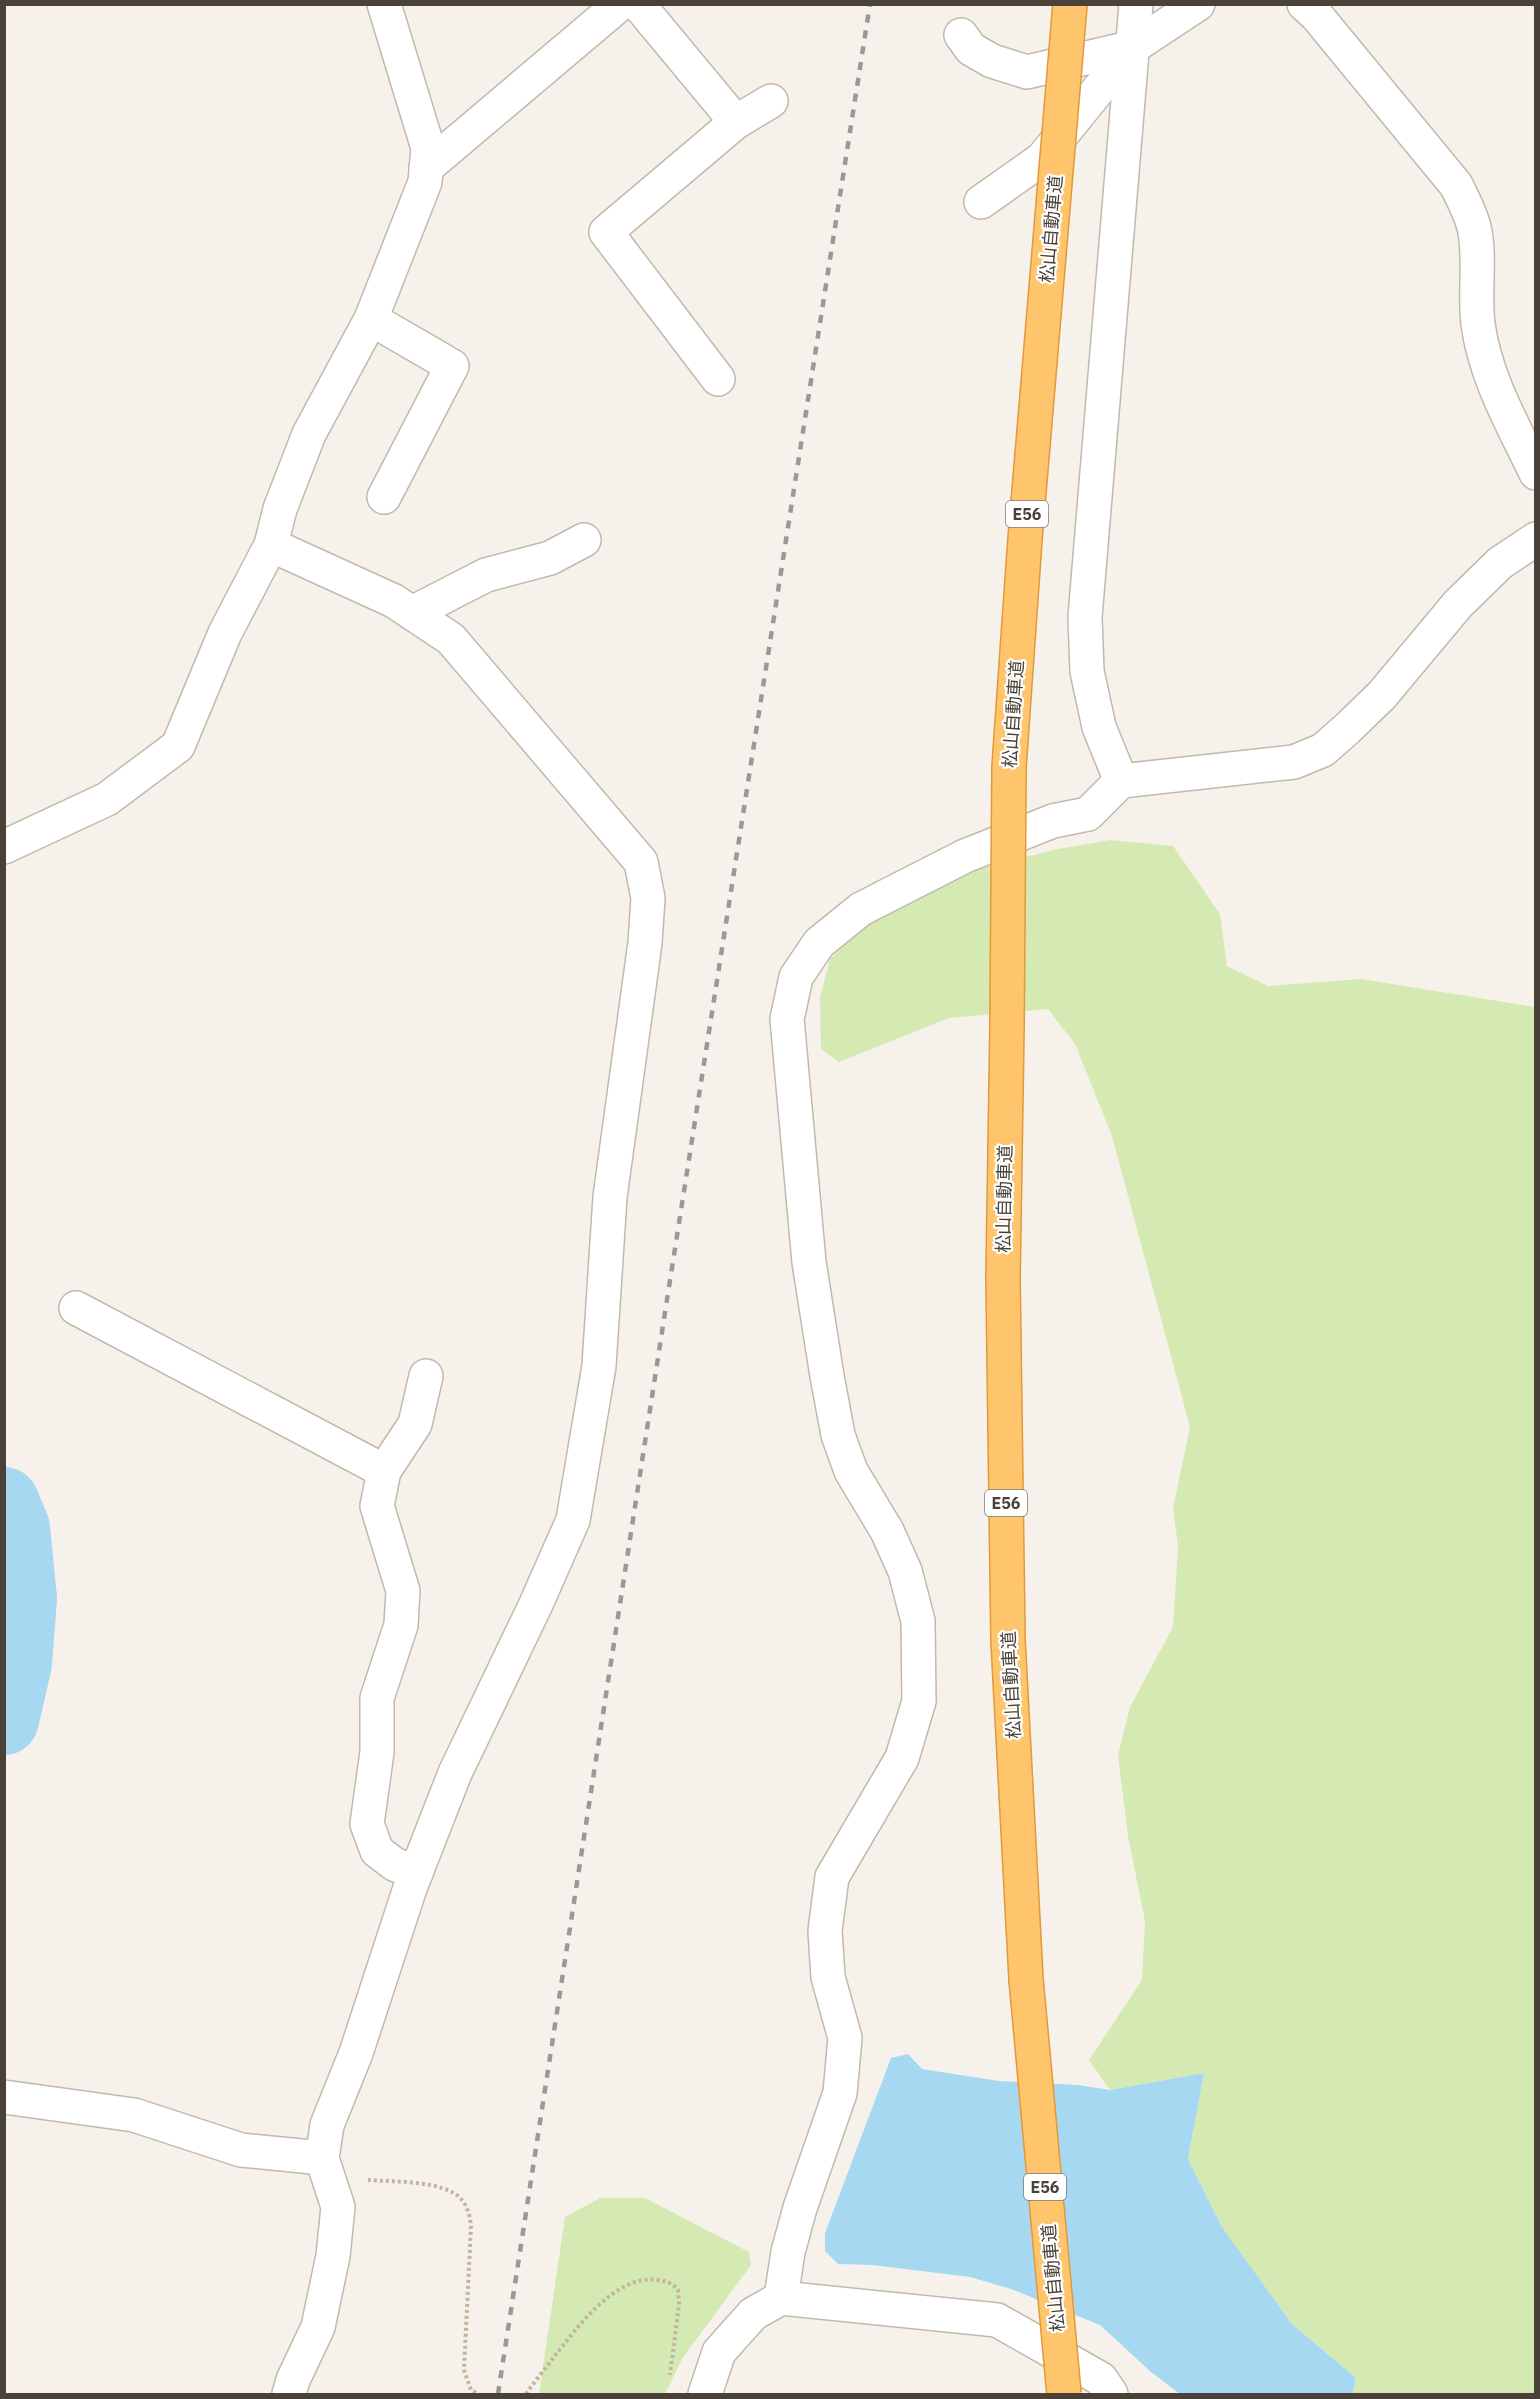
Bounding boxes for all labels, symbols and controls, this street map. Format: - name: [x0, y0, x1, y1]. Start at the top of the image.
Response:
- street label: 松山自動車道: [1035, 174, 1067, 284]
- road number: E56: [1006, 501, 1048, 527]
- street label: 松山自動車道: [998, 659, 1028, 769]
- street label: 松山自動車道: [992, 1145, 1016, 1253]
- road number: E56: [985, 1490, 1027, 1516]
- street label: 松山自動車道: [997, 1630, 1025, 1740]
- road number: E56: [1024, 2174, 1066, 2200]
- street label: 松山自動車道: [1037, 2223, 1069, 2333]

